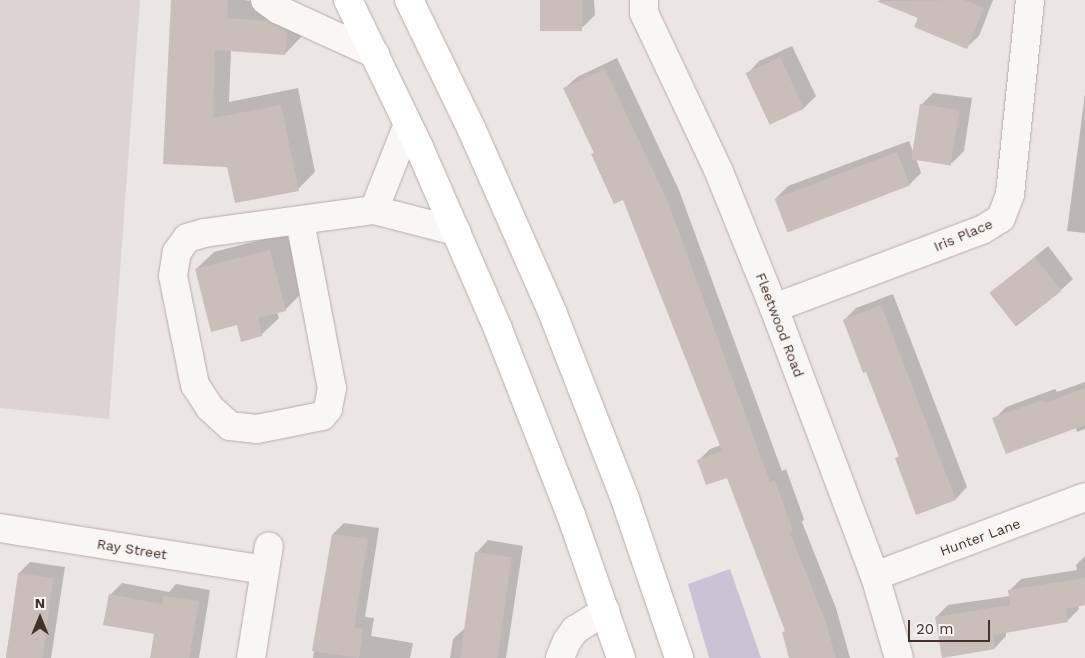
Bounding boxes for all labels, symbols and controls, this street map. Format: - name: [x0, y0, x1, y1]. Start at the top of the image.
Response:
- street label: Iris Place: [931, 215, 995, 255]
- street label: Fleetwood Road: [752, 270, 808, 380]
- street label: Hunter Lane: [937, 515, 1023, 559]
- street label: Ray Street: [96, 535, 168, 563]
- north arrow: [15, 593, 65, 643]
- text: N: [35, 595, 45, 611]
- scale bar: [910, 610, 992, 642]
- text: 20 m: [916, 620, 954, 638]

